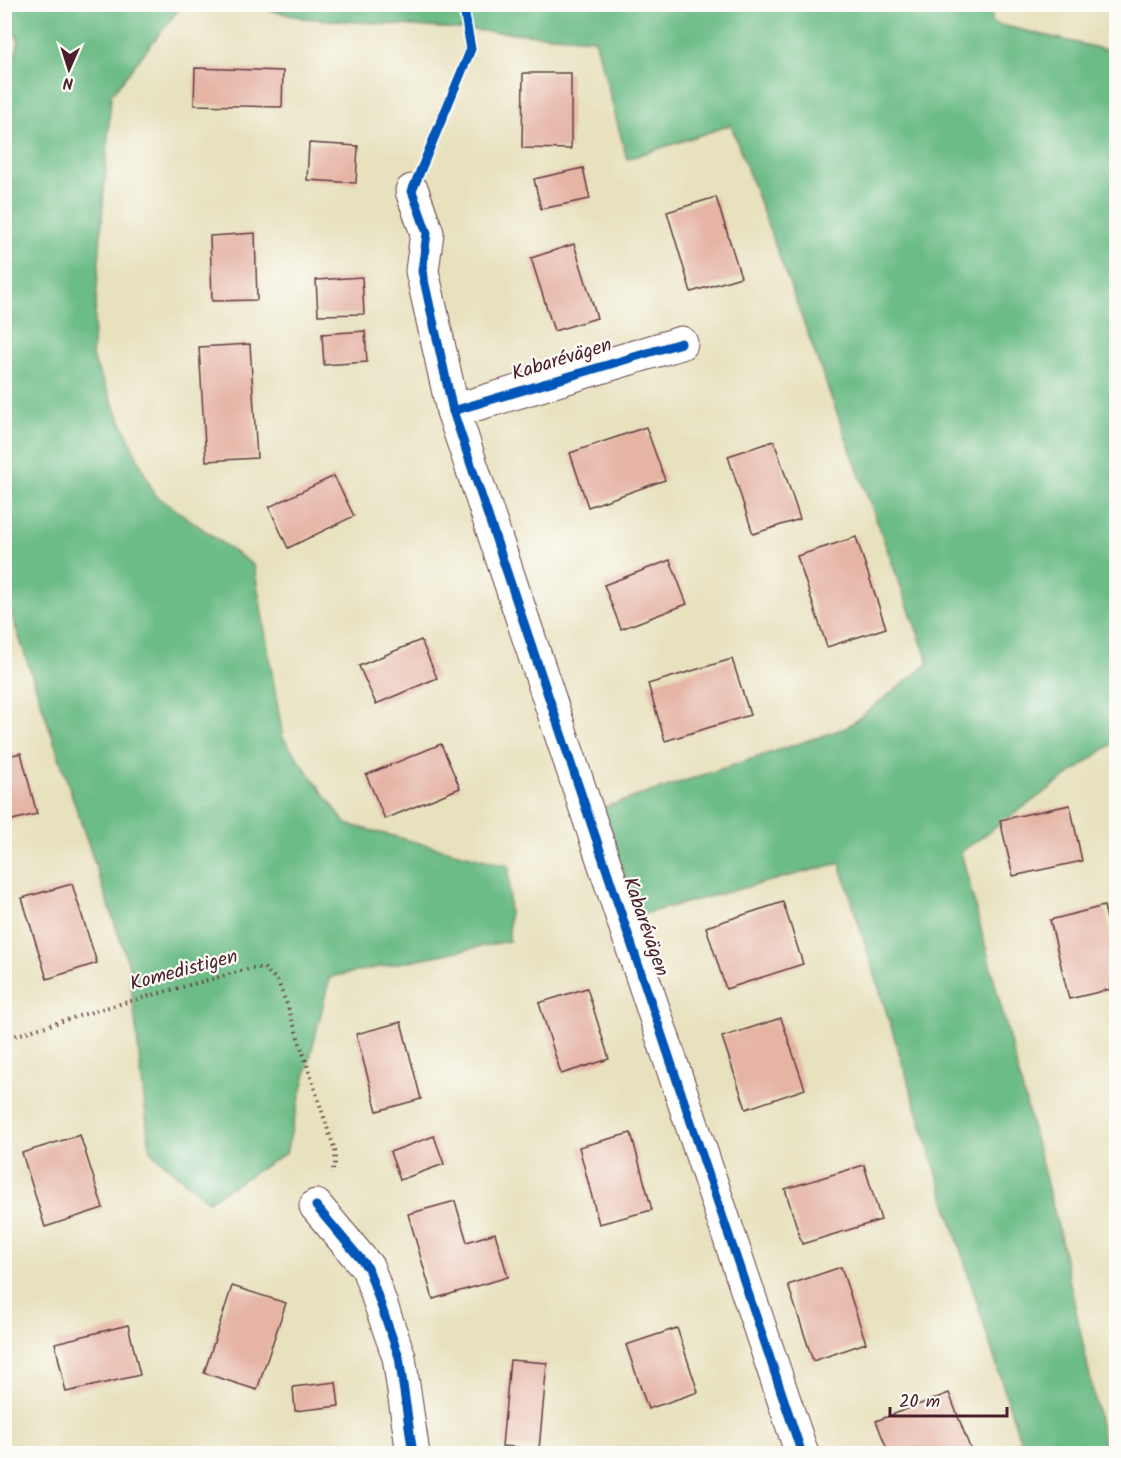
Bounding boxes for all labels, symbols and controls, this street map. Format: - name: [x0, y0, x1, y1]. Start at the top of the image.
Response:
- north arrow: [39, 39, 99, 99]
- text: N: [63, 70, 74, 95]
- street label: Kabarévägen: [508, 330, 616, 390]
- street label: Kabarévägen: [613, 873, 677, 981]
- street label: Komedistigen: [126, 941, 242, 1001]
- scale bar: [890, 1380, 1007, 1418]
- text: 20 m: [899, 1388, 940, 1417]

